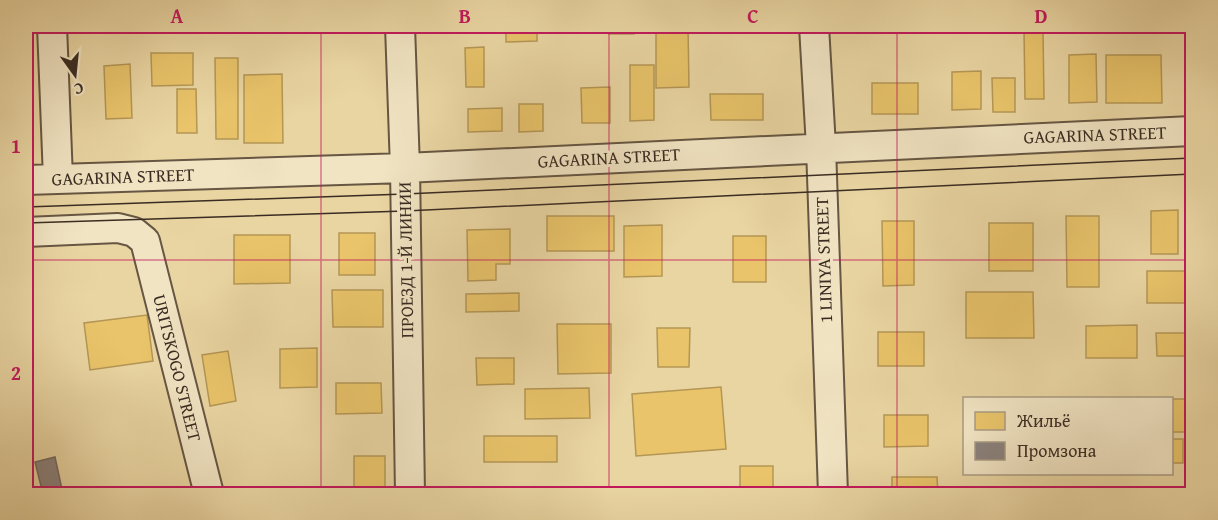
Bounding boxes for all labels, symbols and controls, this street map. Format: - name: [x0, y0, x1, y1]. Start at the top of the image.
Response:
- text: A: [171, 1, 184, 30]
- text: B: [459, 1, 471, 30]
- text: C: [747, 1, 759, 30]
- text: D: [1034, 1, 1048, 30]
- north arrow: [45, 45, 105, 105]
- text: С: [71, 77, 86, 102]
- street label: GAGARINA STREET: [1023, 119, 1167, 150]
- text: 1: [11, 131, 21, 160]
- street label: GAGARINA STREET: [537, 140, 681, 175]
- street label: GAGARINA STREET: [51, 161, 195, 192]
- street label: ПРОЕЗД 1-Й ЛИНИИ: [391, 181, 420, 339]
- street label: 1 LINIYA STREET: [808, 197, 839, 323]
- street label: URITSKOGO STREET: [146, 291, 209, 444]
- text: 2: [11, 358, 21, 387]
- legend: [963, 397, 1173, 475]
- text: Жильё: [1016, 407, 1071, 434]
- text: Промзона: [1017, 437, 1097, 464]

